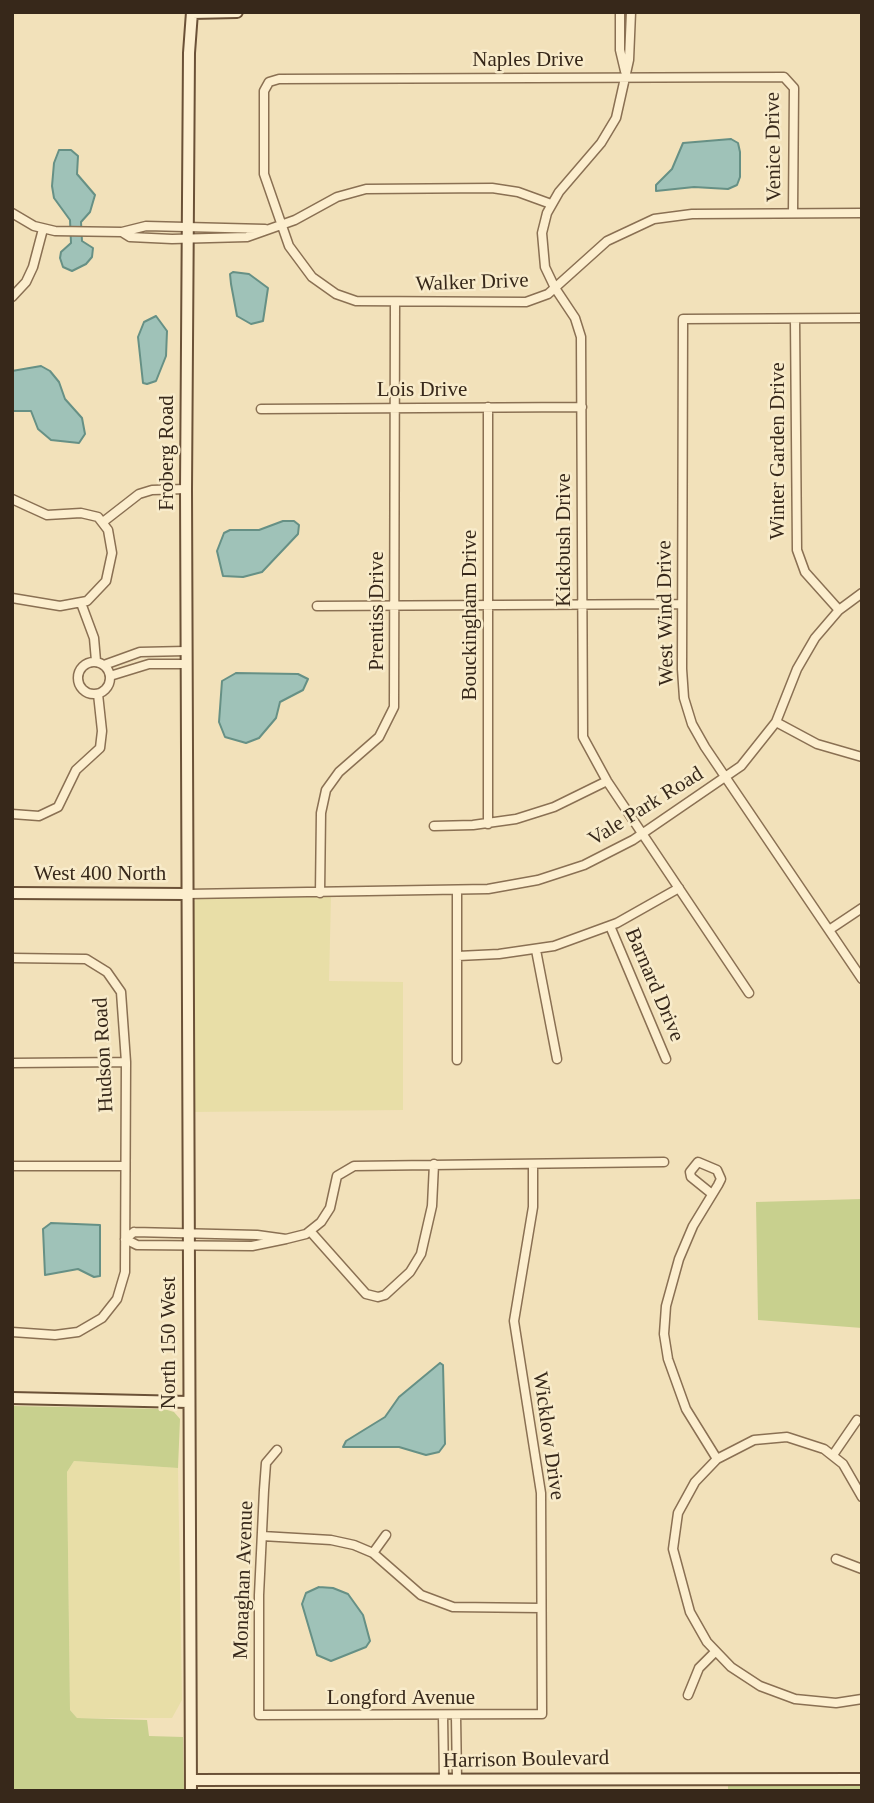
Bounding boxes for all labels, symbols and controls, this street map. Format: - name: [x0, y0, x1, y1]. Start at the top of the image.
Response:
- street label: Naples Drive: [472, 47, 584, 73]
- street label: Venice Drive: [760, 92, 788, 202]
- street label: Walker Drive: [415, 268, 529, 298]
- street label: Winter Garden Drive: [765, 362, 791, 540]
- street label: Lois Drive: [377, 377, 467, 403]
- street label: Froberg Road: [154, 395, 180, 511]
- street label: Kickbush Drive: [551, 473, 577, 607]
- street label: Bouckingham Drive: [457, 530, 483, 700]
- street label: West Wind Drive: [652, 540, 680, 686]
- street label: Prentiss Drive: [364, 551, 390, 671]
- street label: Vale Park Road: [584, 762, 708, 852]
- street label: West 400 North: [34, 861, 166, 887]
- street label: Barnard Drive: [619, 925, 689, 1045]
- street label: Hudson Road: [88, 997, 120, 1113]
- street label: North 150 West: [156, 1277, 182, 1409]
- street label: Wicklow Drive: [527, 1370, 569, 1502]
- street label: Monaghan Avenue: [229, 1500, 259, 1660]
- street label: Longford Avenue: [327, 1685, 475, 1711]
- street label: Harrison Boulevard: [443, 1746, 609, 1774]

